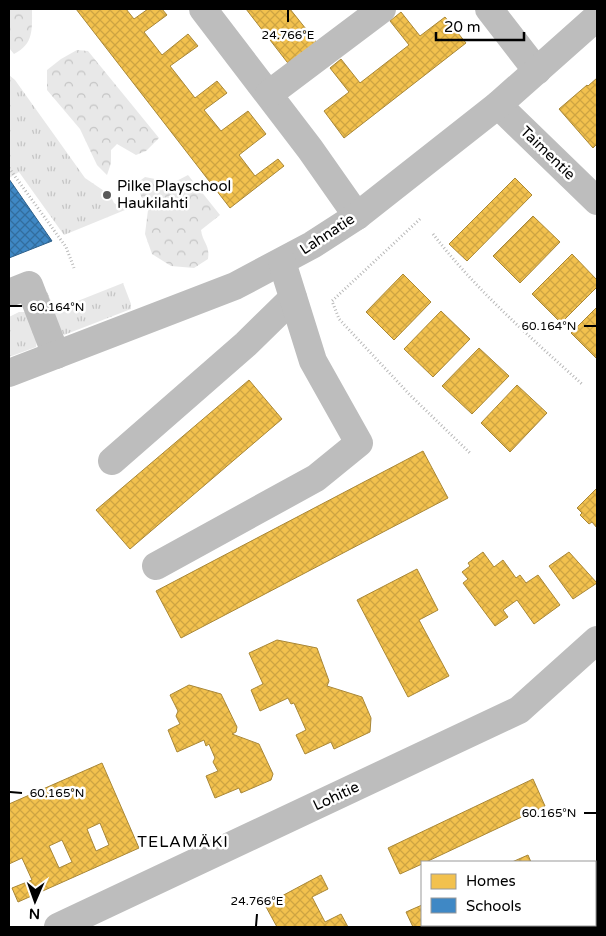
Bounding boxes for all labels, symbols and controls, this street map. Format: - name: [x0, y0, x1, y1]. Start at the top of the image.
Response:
- scale bar: [436, 10, 524, 42]
- text: 20 m: [444, 18, 481, 36]
- text: 24.766°E: [262, 28, 315, 42]
- street label: Taimentie: [517, 122, 579, 184]
- place label: Pilke Playschool Haukilahti: [117, 177, 231, 212]
- marker: Pilke Playschool Haukilahti: [101, 189, 113, 201]
- street label: Lahnatie: [296, 210, 358, 258]
- text: 60.164°N: [30, 300, 84, 314]
- text: 60.164°N: [522, 319, 576, 333]
- street label: Lohitie: [310, 778, 362, 814]
- text: 60.165°N: [30, 786, 84, 800]
- text: 60.165°N: [522, 806, 576, 820]
- district label: TELAMÄKI: [137, 832, 229, 852]
- legend: [421, 861, 596, 926]
- text: Homes: [466, 872, 516, 890]
- north arrow: [10, 876, 60, 926]
- text: 24.766°E: [231, 894, 284, 908]
- text: Schools: [466, 897, 522, 915]
- text: N: [29, 905, 40, 922]

